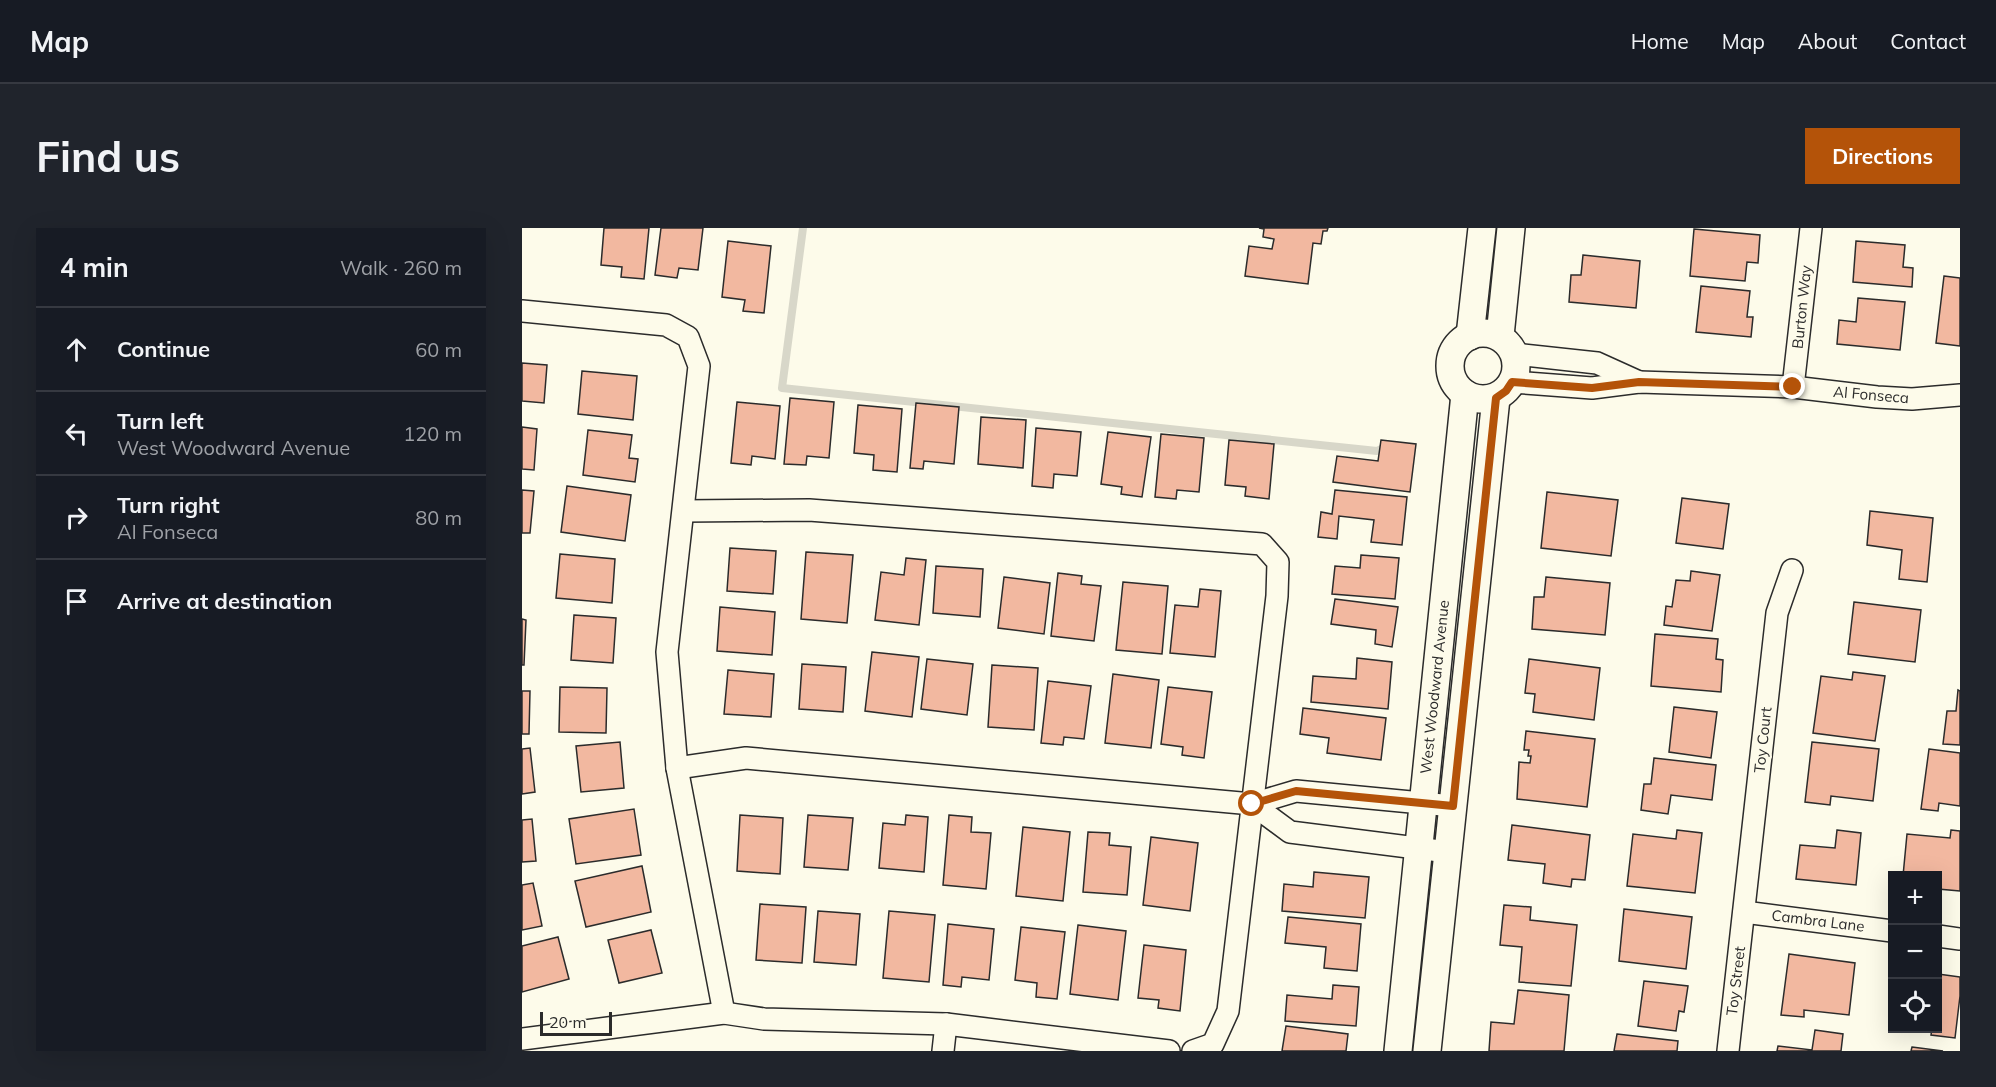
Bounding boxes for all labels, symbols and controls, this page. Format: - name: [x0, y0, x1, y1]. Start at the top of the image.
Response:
- text: Map: [30, 24, 89, 59]
- text: Home: [1631, 28, 1689, 54]
- text: Map: [1722, 28, 1765, 54]
- text: About: [1798, 28, 1857, 54]
- text: Contact: [1890, 28, 1966, 54]
- button: Directions: [1805, 128, 1960, 184]
- text: Find us: [36, 130, 180, 183]
- text: 4 min: [60, 251, 129, 284]
- text: Walk · 260 m: [340, 255, 462, 280]
- street label: Burton Way: [1788, 264, 1815, 350]
- icon: ahead: [60, 333, 93, 366]
- text: Continue: [117, 335, 210, 363]
- text: 60 m: [415, 337, 462, 362]
- route end: [1779, 373, 1805, 399]
- street label: Al Fonseca: [1832, 382, 1910, 407]
- text: Turn left: [117, 407, 204, 435]
- icon: left: [60, 417, 93, 450]
- text: 120 m: [403, 421, 462, 446]
- text: West Woodward Avenue: [117, 435, 350, 460]
- text: Turn right: [117, 491, 220, 519]
- icon: right: [60, 501, 93, 534]
- text: 80 m: [415, 505, 462, 530]
- text: Al Fonseca: [117, 519, 218, 544]
- icon: arrive: [60, 585, 93, 618]
- text: Arrive at destination: [117, 587, 332, 615]
- street label: West Woodward Avenue: [1416, 599, 1453, 775]
- street label: Toy Court: [1750, 706, 1775, 774]
- route start: [1238, 790, 1264, 816]
- map controls: [1888, 871, 1942, 1033]
- button: +: [1888, 871, 1942, 925]
- street label: Cambra Lane: [1770, 905, 1866, 936]
- button: −: [1888, 925, 1942, 979]
- street label: Toy Street: [1722, 945, 1749, 1017]
- button: locate: [1888, 979, 1942, 1033]
- scale bar: [540, 1009, 612, 1036]
- text: 20 m: [549, 1012, 586, 1032]

